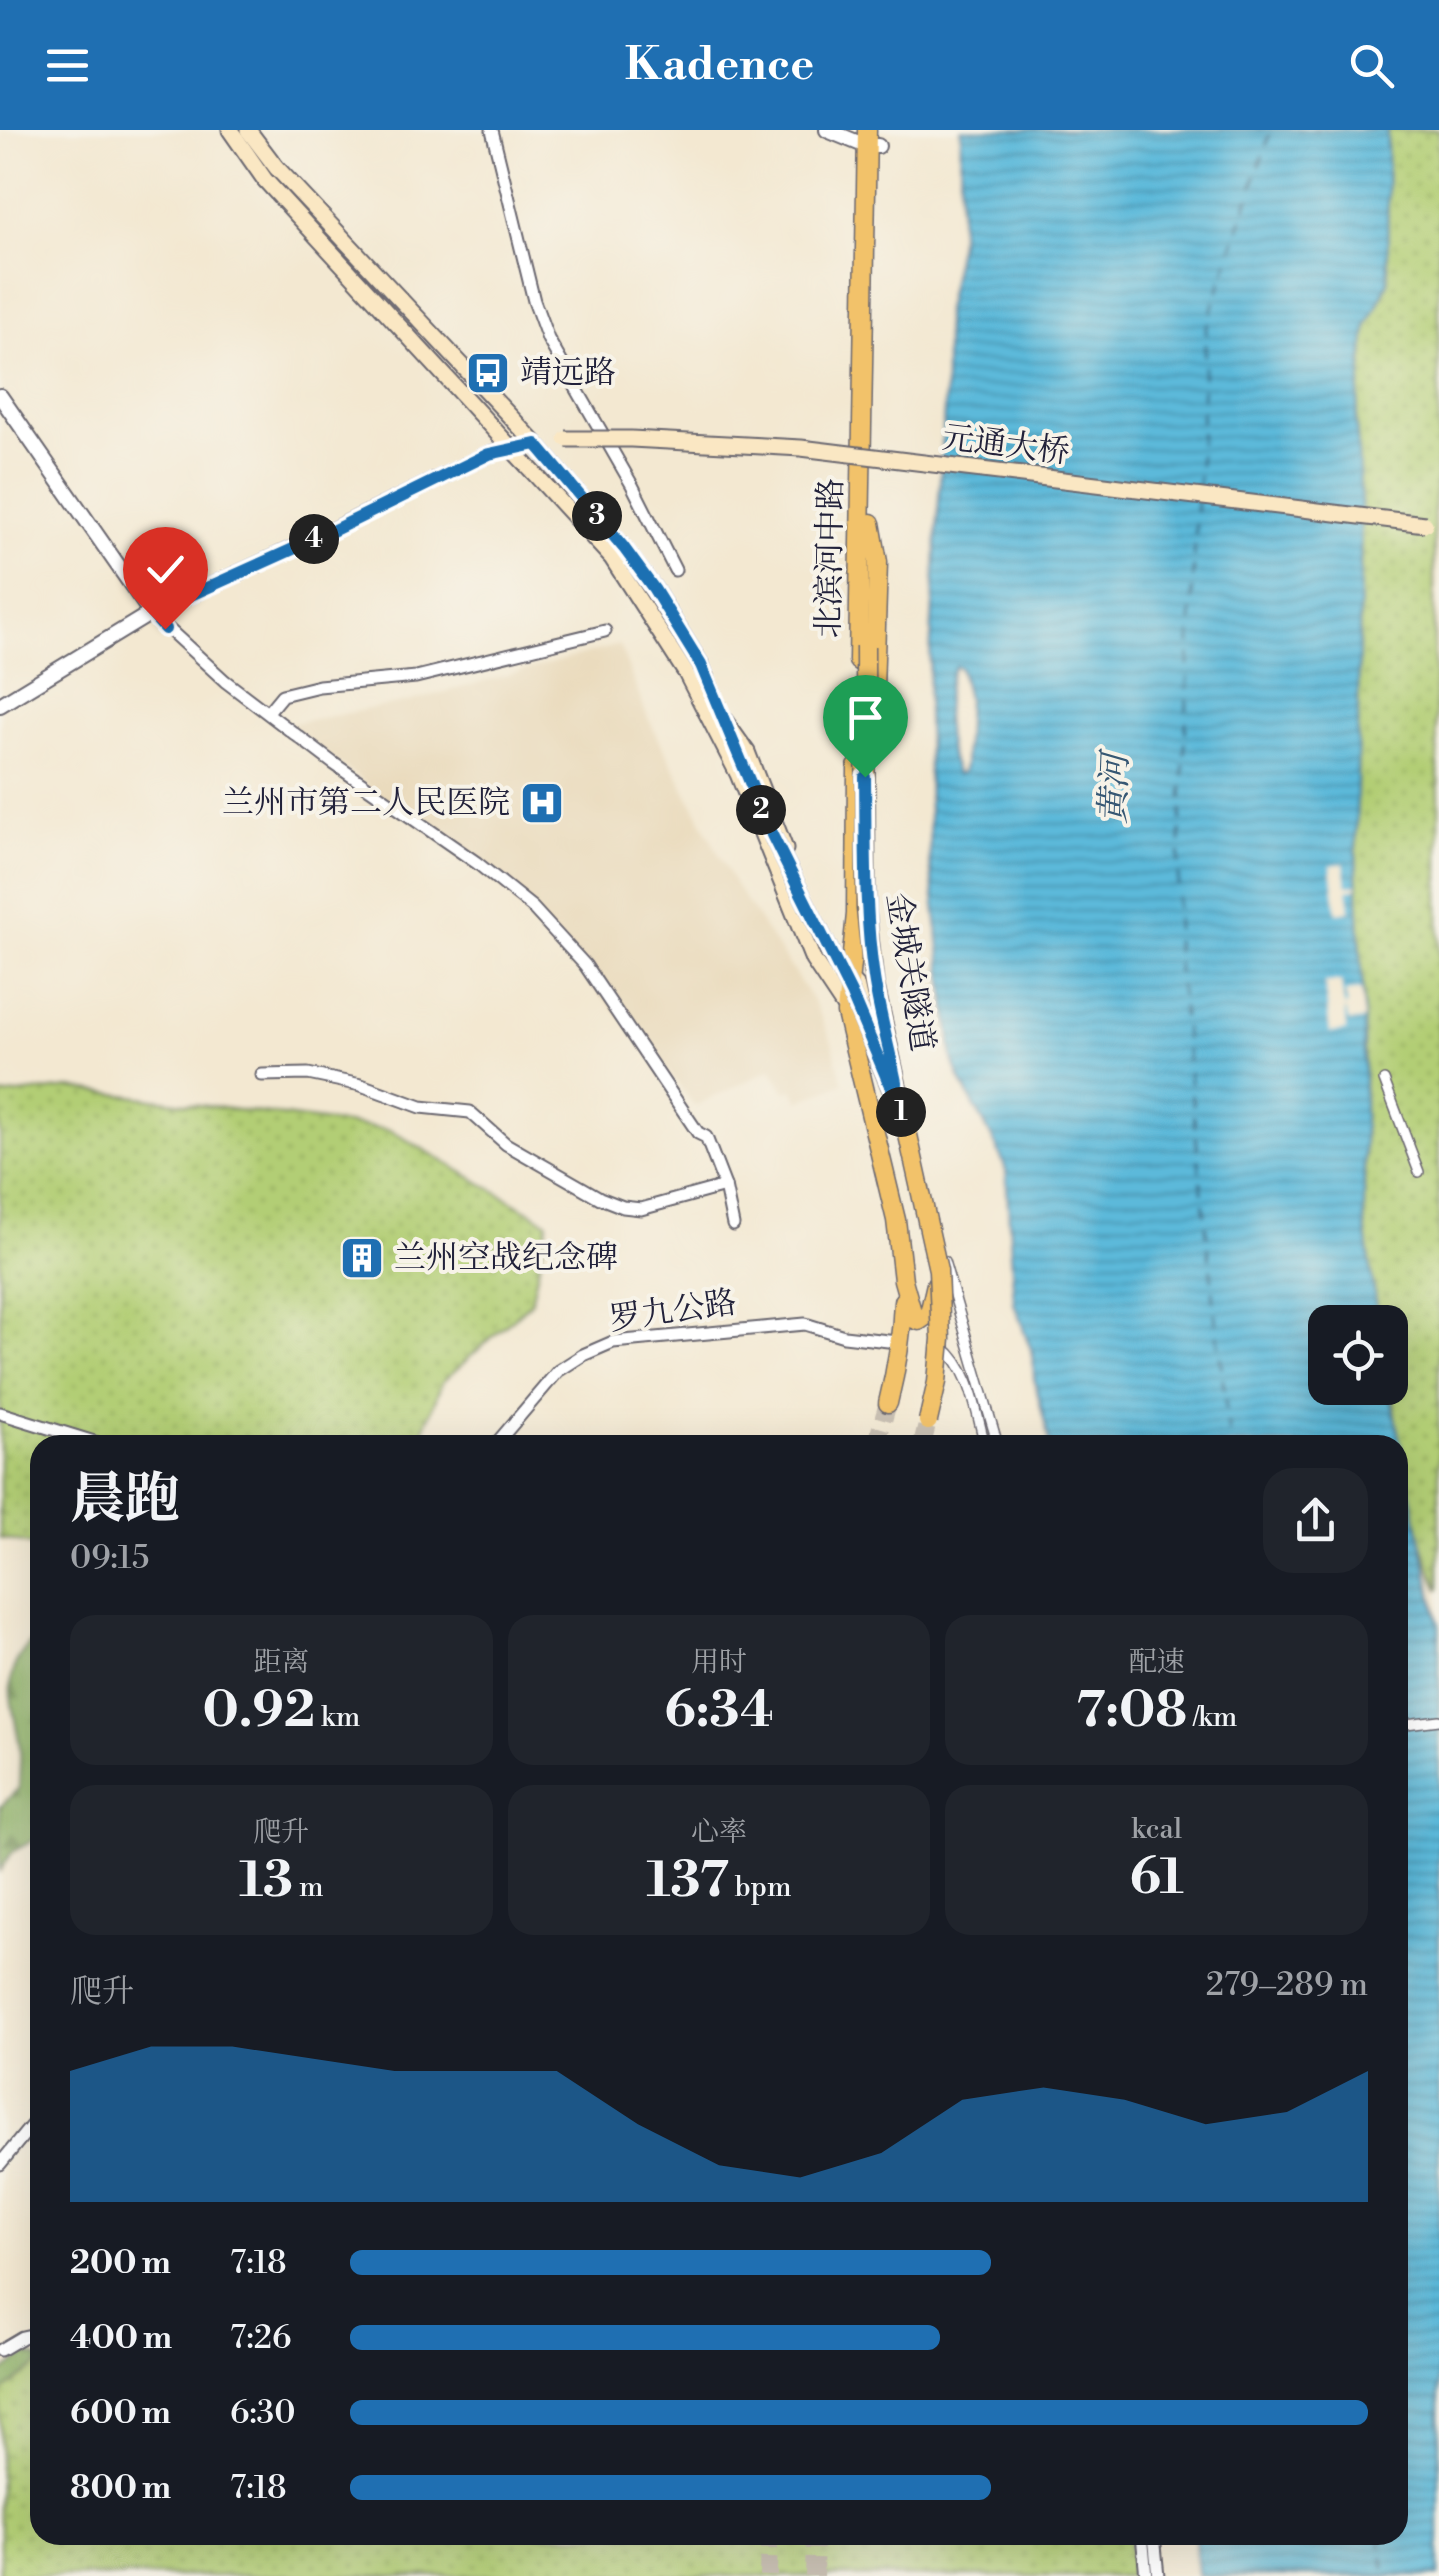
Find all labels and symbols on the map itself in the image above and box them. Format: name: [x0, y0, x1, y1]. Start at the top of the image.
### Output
bus stop icon: 靖远路: [465, 350, 511, 396]
place label: 靖远路: [520, 353, 616, 393]
street label: 元通大桥: [940, 417, 1072, 473]
street label: 北滨河中路: [809, 478, 851, 638]
pin: 3: [572, 491, 622, 541]
pin: 4: [289, 514, 339, 564]
pin: [123, 527, 208, 630]
pin: [823, 675, 908, 778]
water label: 黄河: [1092, 747, 1138, 825]
hospital icon: 兰州市第二人民医院: [519, 780, 565, 826]
place label: 兰州市第二人民医院: [222, 783, 510, 823]
pin: 2: [736, 785, 786, 835]
street label: 金城关隧道: [878, 890, 942, 1054]
pin: 1: [876, 1087, 926, 1137]
building icon: 兰州空战纪念碑: [339, 1235, 385, 1281]
place label: 兰州空战纪念碑: [394, 1238, 618, 1278]
street label: 罗九公路: [607, 1282, 739, 1340]

